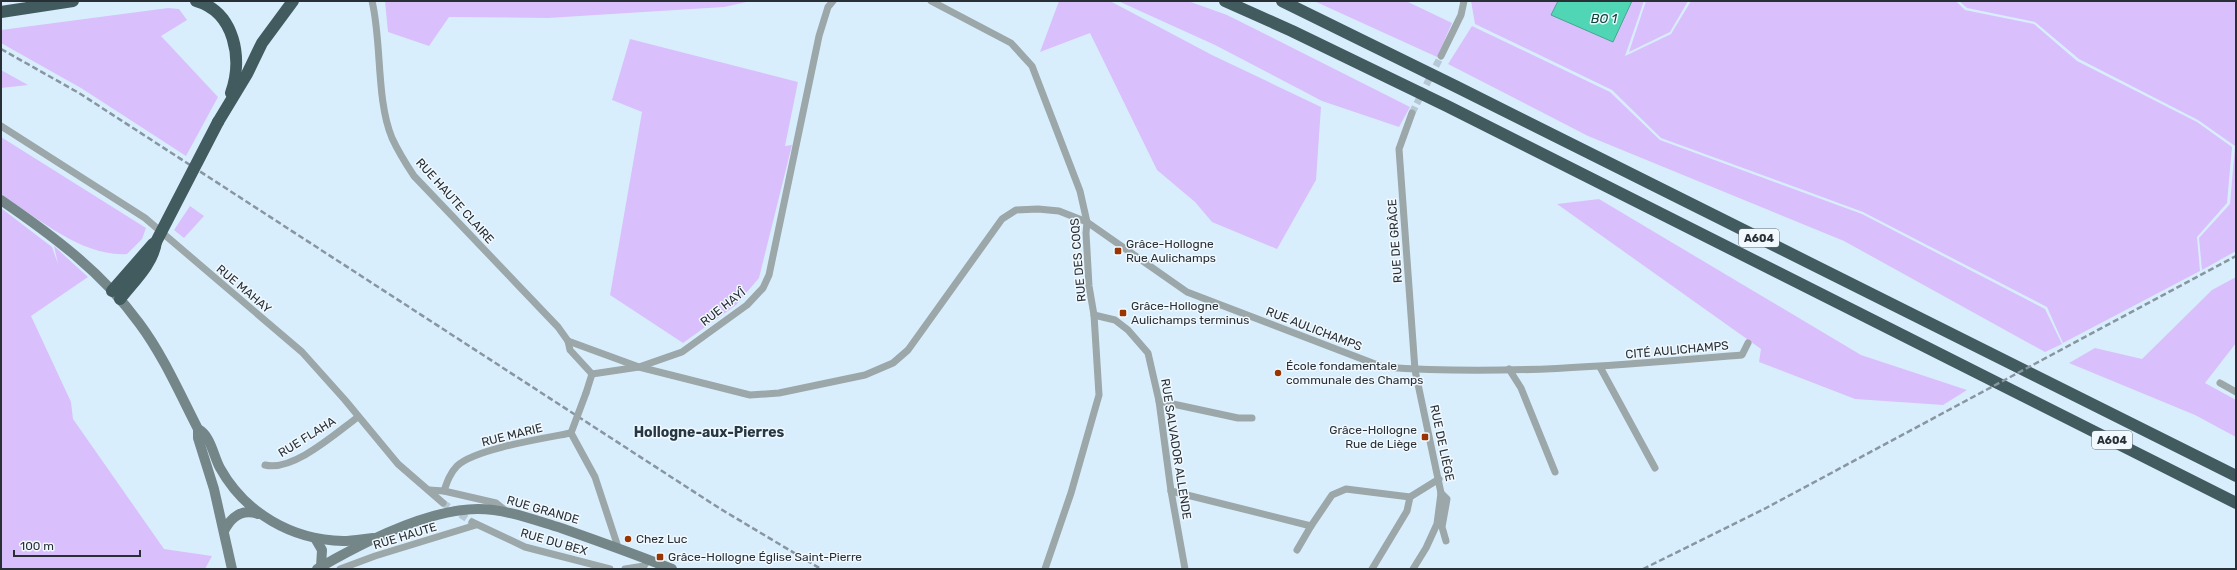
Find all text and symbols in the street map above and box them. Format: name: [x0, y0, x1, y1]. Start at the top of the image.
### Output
water label: BO 1: [1591, 11, 1618, 26]
street label: RUE HAUTE CLAIRE: [413, 156, 497, 246]
street label: RUE DE GRÂCE: [1385, 199, 1405, 283]
street label: RUE DES COQS: [1067, 217, 1089, 303]
road number: A604: [1739, 229, 1779, 247]
place label: Grâce-Hollogne Rue Aulichamps: [1126, 237, 1216, 265]
marker: Grâce-Hollogne Rue Aulichamps: [1113, 246, 1123, 256]
street label: RUE MAHAY: [214, 262, 275, 316]
street label: RUE HAYÎ: [698, 285, 749, 329]
place label: Grâce-Hollogne Aulichamps terminus: [1131, 299, 1249, 327]
street label: RUE AULICHAMPS: [1264, 304, 1364, 354]
marker: Grâce-Hollogne Aulichamps terminus: [1118, 308, 1128, 318]
street label: CITÉ AULICHAMPS: [1625, 339, 1729, 361]
place label: École fondamentale communale des Champs: [1286, 359, 1423, 387]
marker: École fondamentale communale des Champs: [1273, 368, 1283, 378]
street label: RUE SALVADOR ALLENDE: [1158, 378, 1194, 520]
street label: RUE DE LIÈGE: [1427, 404, 1457, 482]
street label: RUE FLAHA: [276, 414, 338, 460]
street label: RUE MARIE: [480, 421, 544, 449]
place label: Grâce-Hollogne Rue de Liège: [1329, 423, 1417, 451]
district label: Hollogne-aux-Pierres: [634, 424, 785, 441]
road number: A604: [2092, 431, 2132, 449]
marker: Grâce-Hollogne Rue de Liège: [1420, 432, 1430, 442]
street label: RUE GRANDE: [505, 493, 581, 527]
street label: RUE HAUTE: [372, 520, 438, 552]
street label: RUE DU BEX: [519, 526, 589, 558]
scale bar: [14, 532, 140, 558]
place label: Chez Luc: [636, 532, 688, 546]
marker: Chez Luc: [623, 534, 633, 544]
text: 100 m: [20, 539, 54, 553]
place label: Grâce-Hollogne Église Saint-Pierre: [668, 550, 862, 564]
marker: Grâce-Hollogne Église Saint-Pierre: [655, 552, 665, 562]

